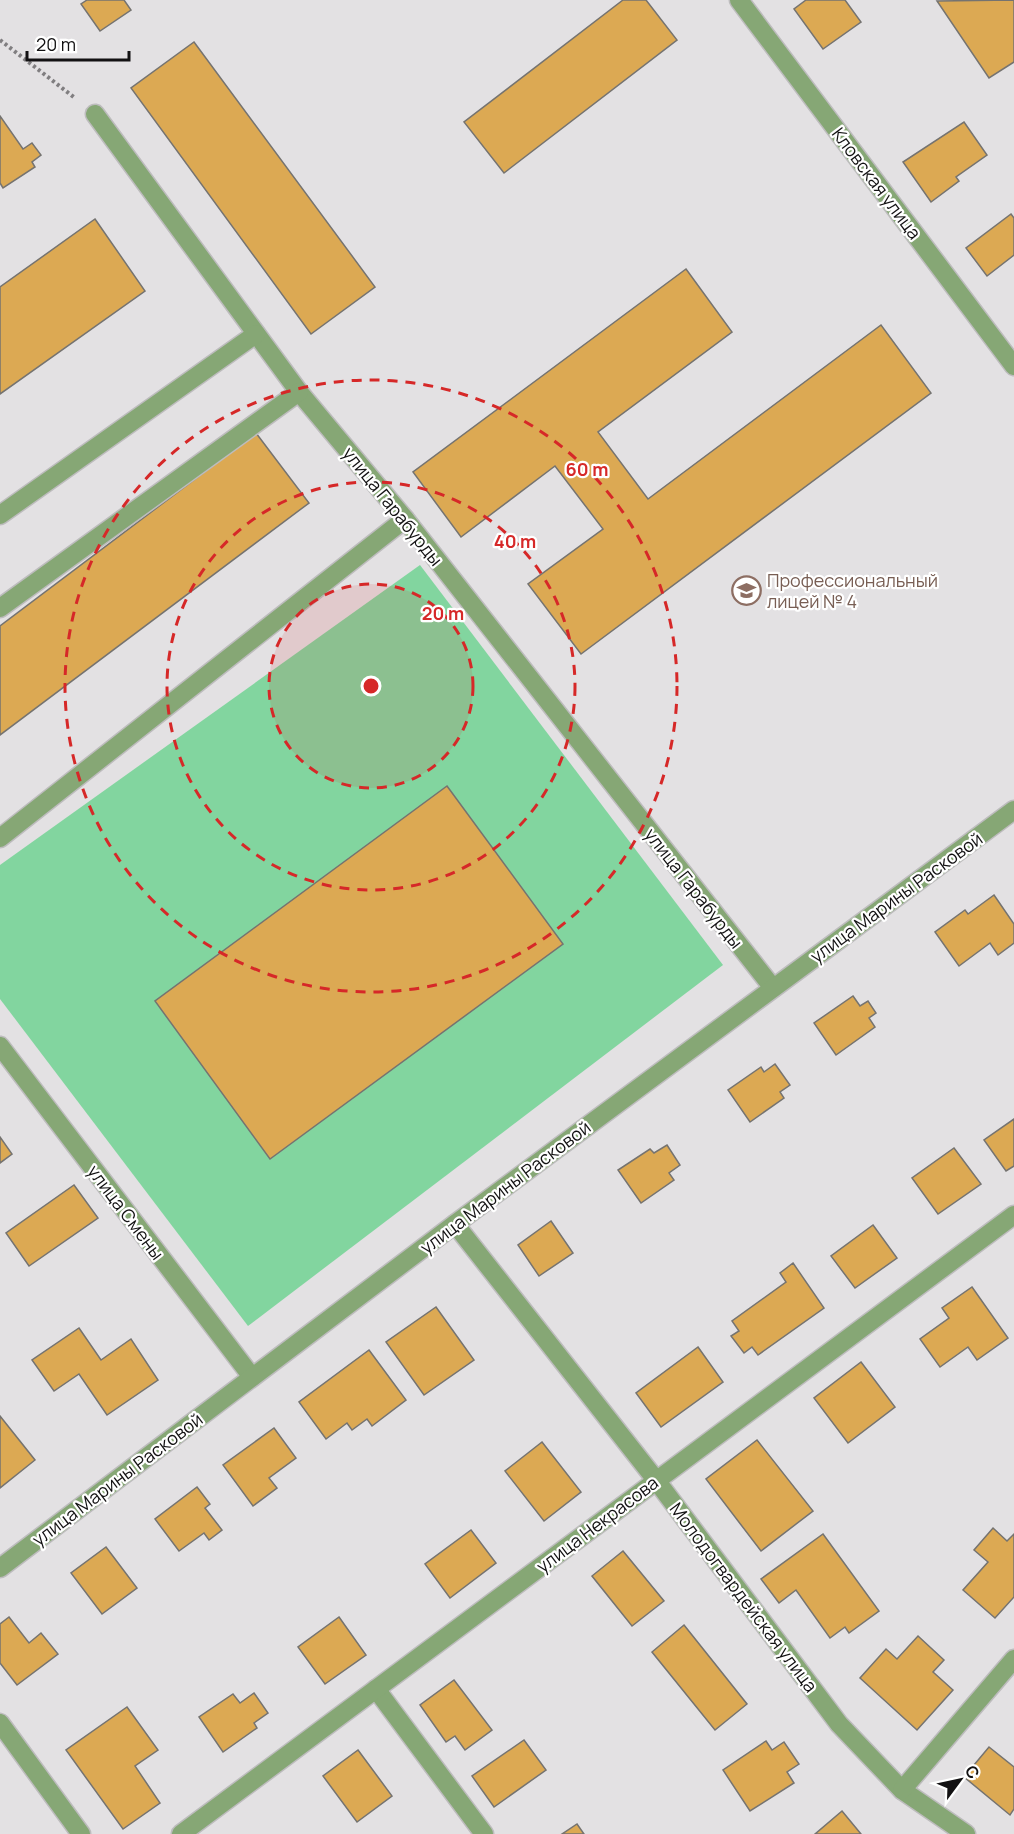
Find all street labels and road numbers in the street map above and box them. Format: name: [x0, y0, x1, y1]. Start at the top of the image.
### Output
street label: Кловская улица: [827, 122, 927, 244]
street label: улица Гарабурды: [338, 442, 448, 570]
street label: улица Гарабурды: [639, 823, 749, 953]
street label: улица Марины Расковой: [805, 826, 987, 968]
street label: улица Марины Расковой: [415, 1115, 595, 1259]
street label: улица Смены: [82, 1160, 170, 1264]
street label: улица Марины Расковой: [27, 1407, 207, 1551]
street label: улица Некрасова: [531, 1470, 663, 1578]
street label: Молодогвардейская улица: [665, 1497, 823, 1697]

